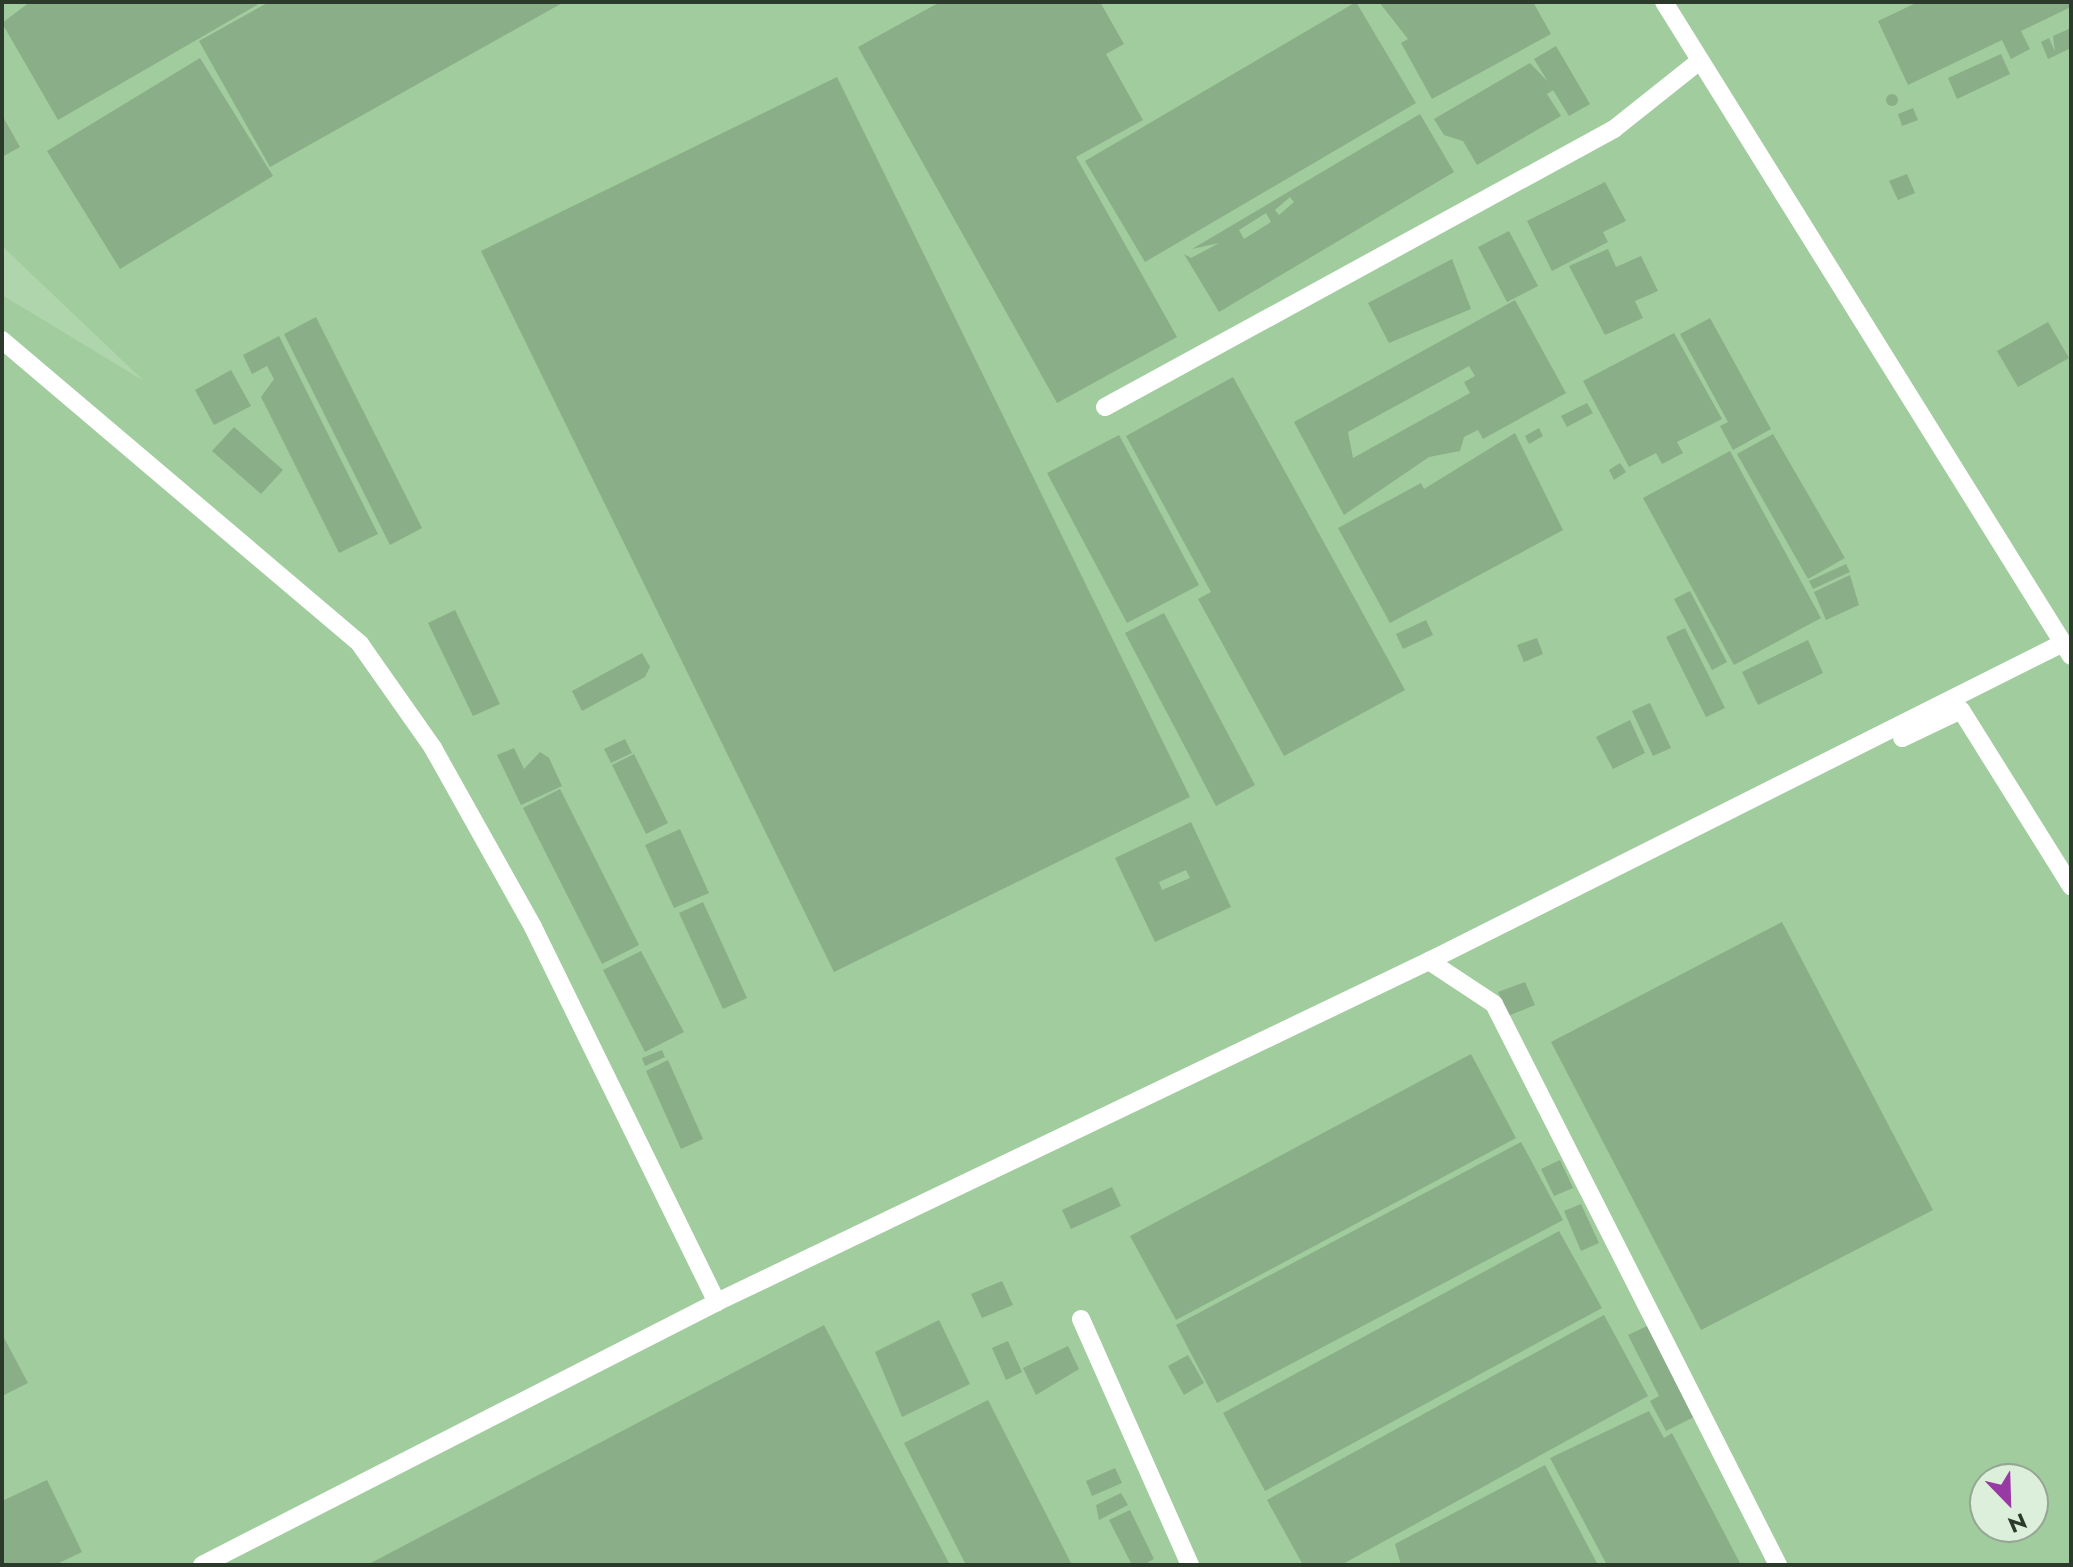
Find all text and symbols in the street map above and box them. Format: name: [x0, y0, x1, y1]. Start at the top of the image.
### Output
north arrow: [1969, 1463, 2049, 1543]
text: N: [2003, 1505, 2032, 1541]

